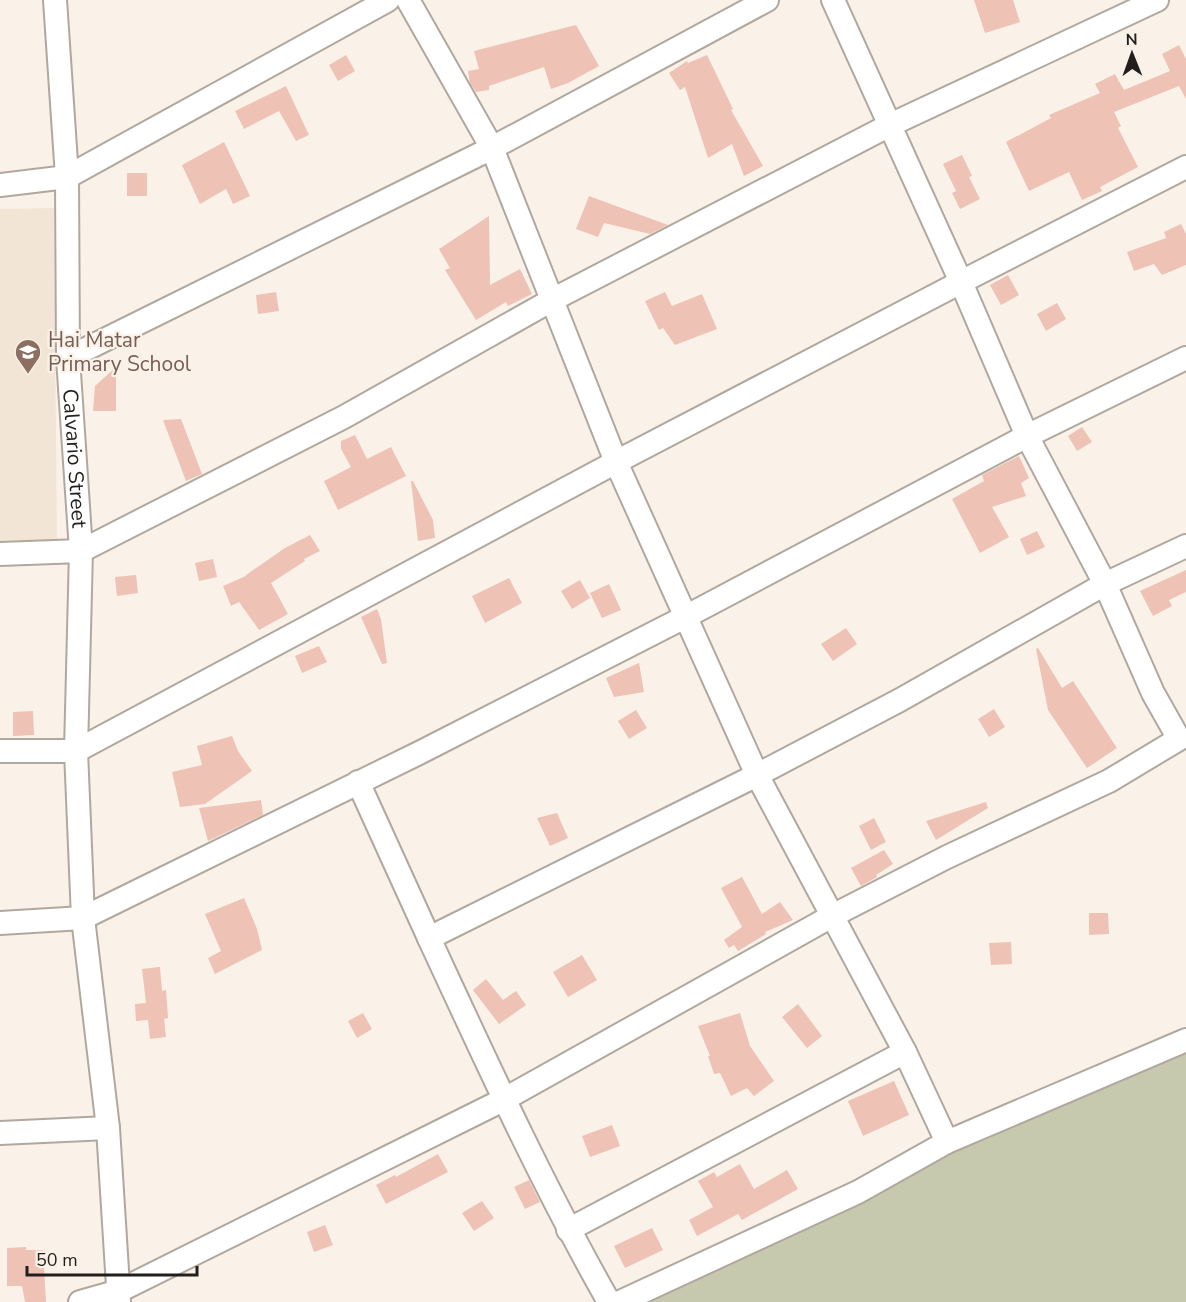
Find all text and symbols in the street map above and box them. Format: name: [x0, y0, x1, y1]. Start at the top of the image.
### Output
north arrow: [1102, 24, 1162, 84]
text: N: [1126, 29, 1138, 51]
place label: Hai Matar Primary School: [48, 326, 192, 378]
school or university icon: Hai Matar Primary School: [13, 337, 43, 375]
street label: Calvario Street: [56, 388, 93, 530]
scale bar: [27, 1239, 196, 1277]
text: 50 m: [36, 1248, 78, 1272]

